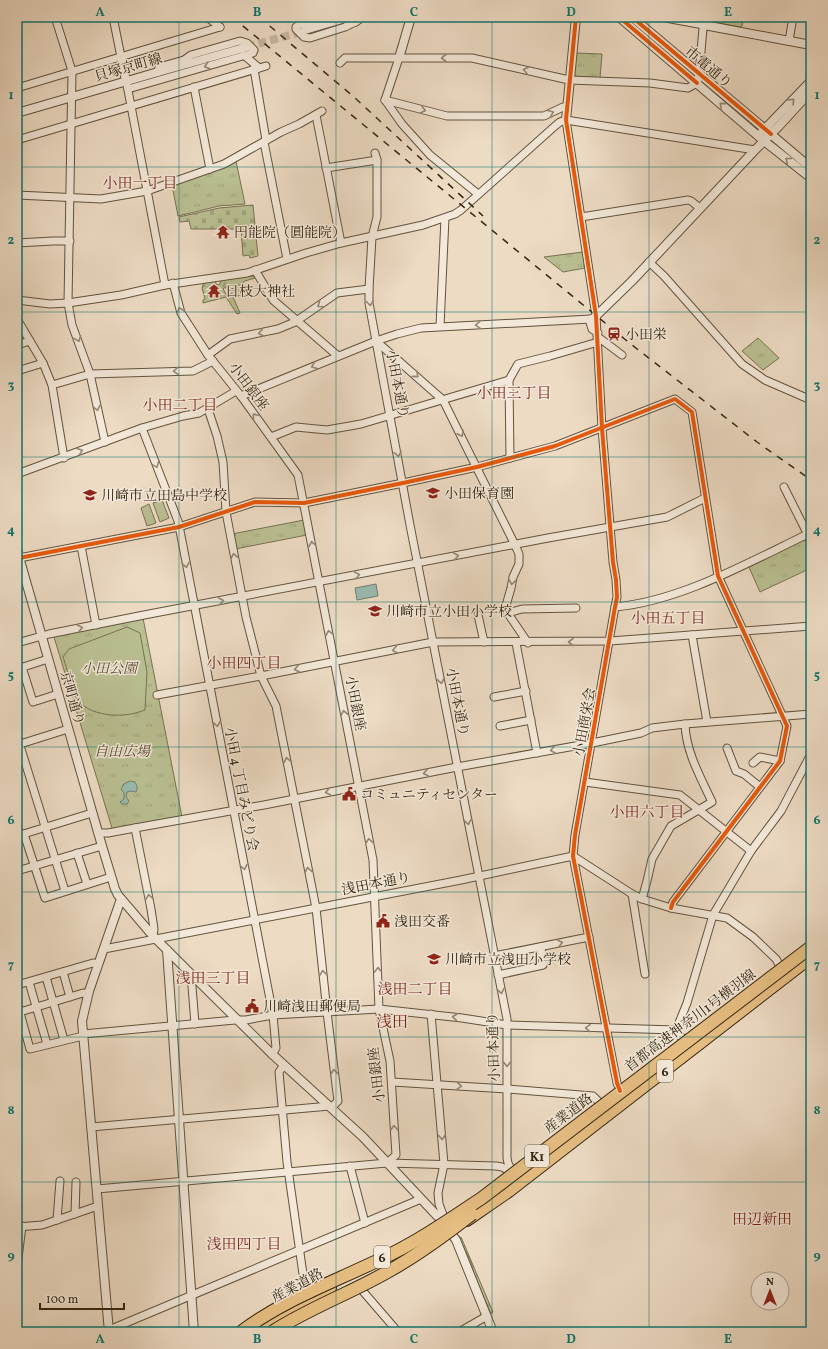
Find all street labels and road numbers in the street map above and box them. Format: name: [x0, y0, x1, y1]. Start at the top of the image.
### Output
street label: 市電通り: [680, 43, 736, 93]
street label: 貝塚京町線: [92, 50, 165, 87]
street label: 小田本通り: [381, 348, 413, 420]
street label: 小田銀座: [223, 359, 272, 415]
street label: 小田本通り: [441, 666, 473, 738]
street label: 京町通り: [55, 669, 88, 728]
street label: 小田銀座: [340, 674, 369, 733]
street label: 小田商栄会: [570, 686, 601, 758]
street label: 小田 4 丁目みどり会: [219, 726, 262, 853]
street label: 浅田本通り: [340, 868, 412, 900]
street label: 首都高速神奈川1号横羽線: [622, 966, 760, 1077]
street label: 小田本通り: [484, 1012, 505, 1082]
street label: 小田銀座: [365, 1046, 390, 1104]
road number: 6: [657, 1060, 673, 1082]
street label: 産業道路: [541, 1090, 597, 1139]
road number: K1: [525, 1145, 549, 1167]
road number: 6: [374, 1246, 390, 1268]
street label: 産業道路: [269, 1265, 327, 1308]

